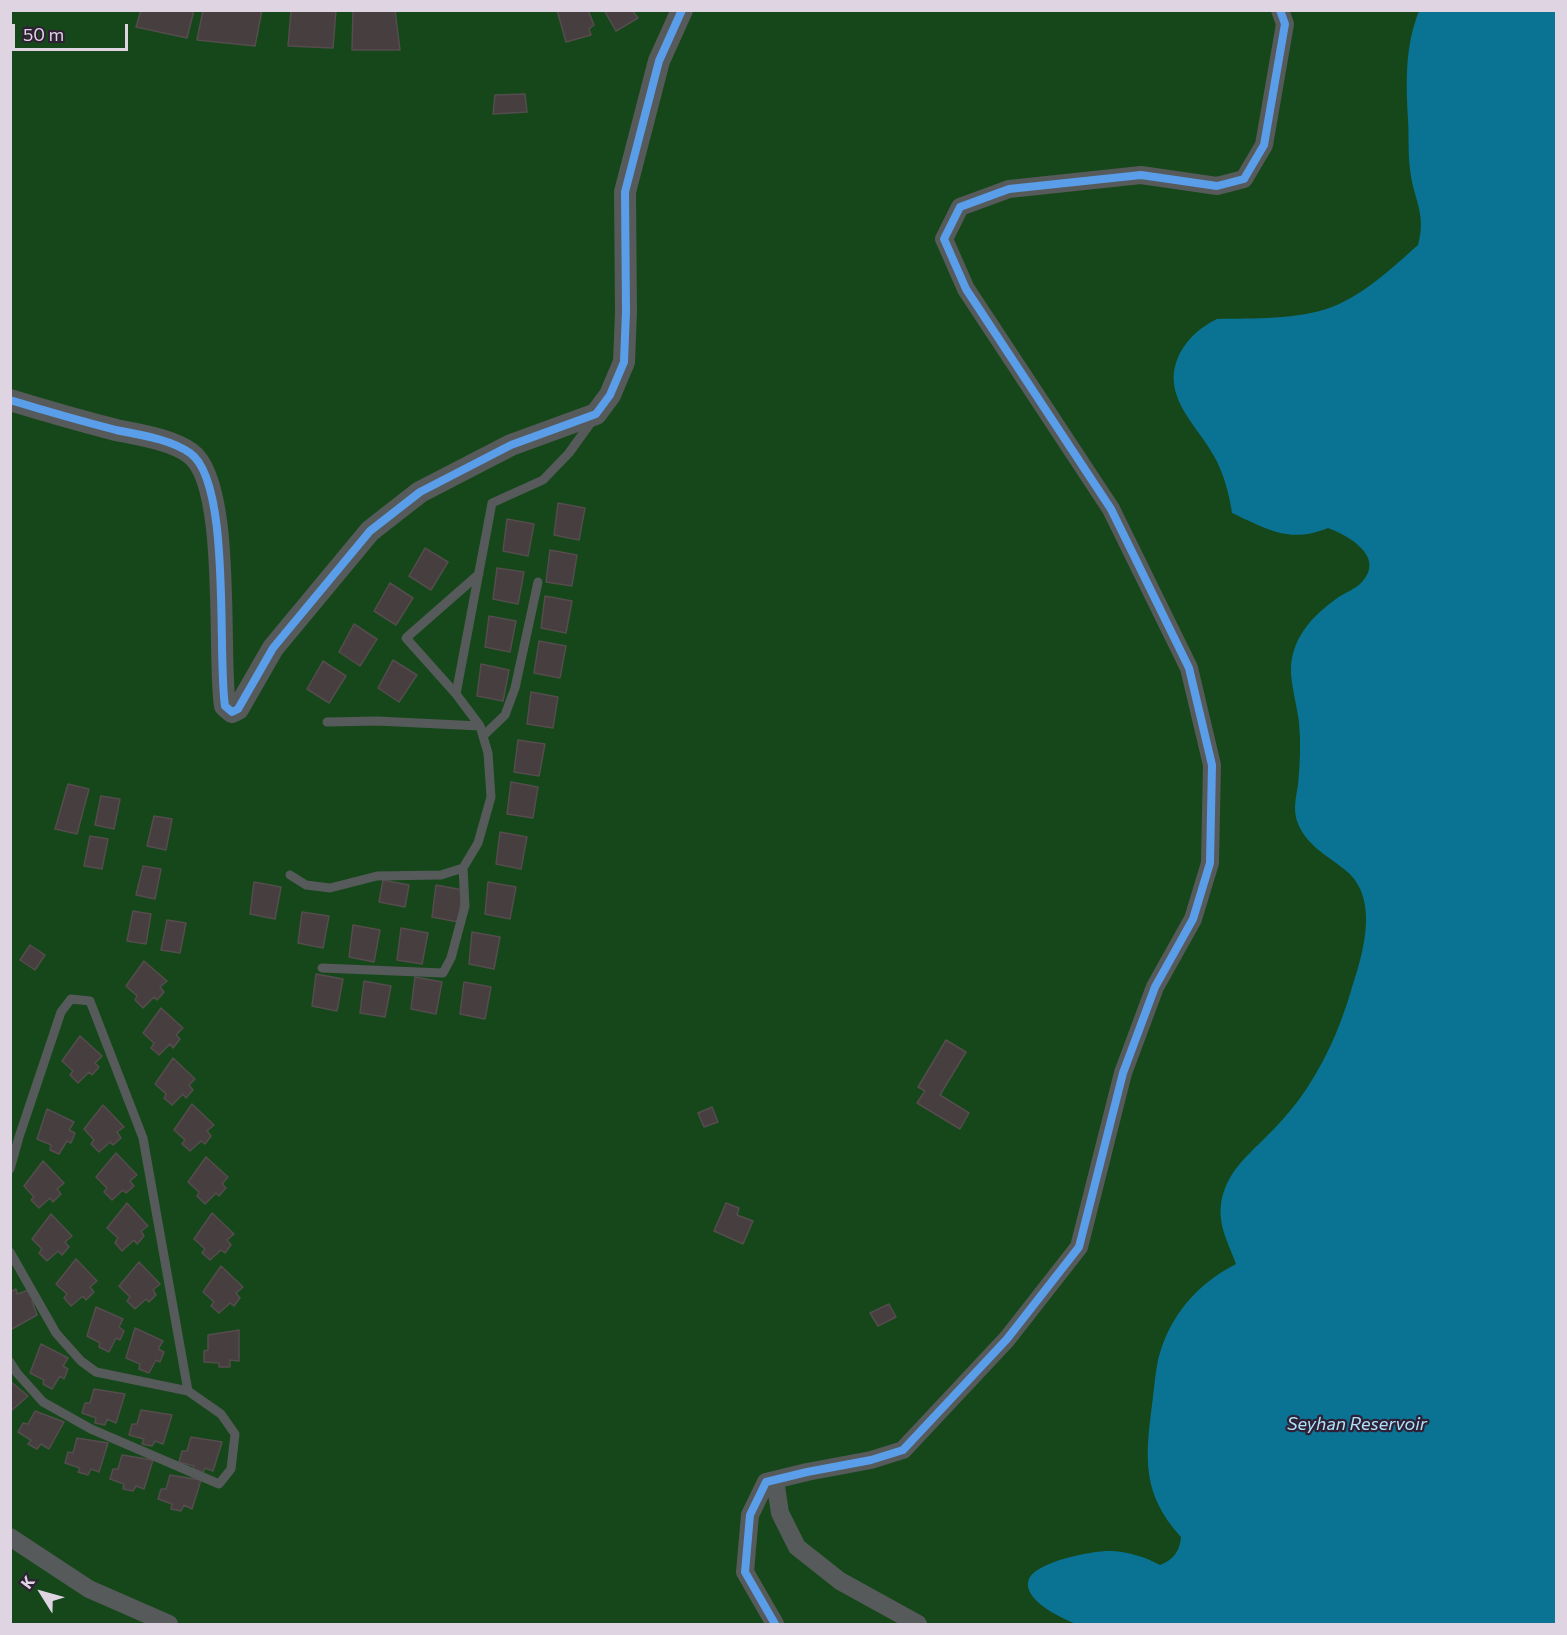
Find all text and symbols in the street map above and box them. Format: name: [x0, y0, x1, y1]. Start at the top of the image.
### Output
scale bar: [15, 12, 130, 50]
text: 50 m: [23, 23, 64, 45]
water label: Seyhan Reservoir: [1287, 1413, 1427, 1435]
north arrow: [12, 1563, 72, 1623]
text: K: [16, 1572, 38, 1592]

